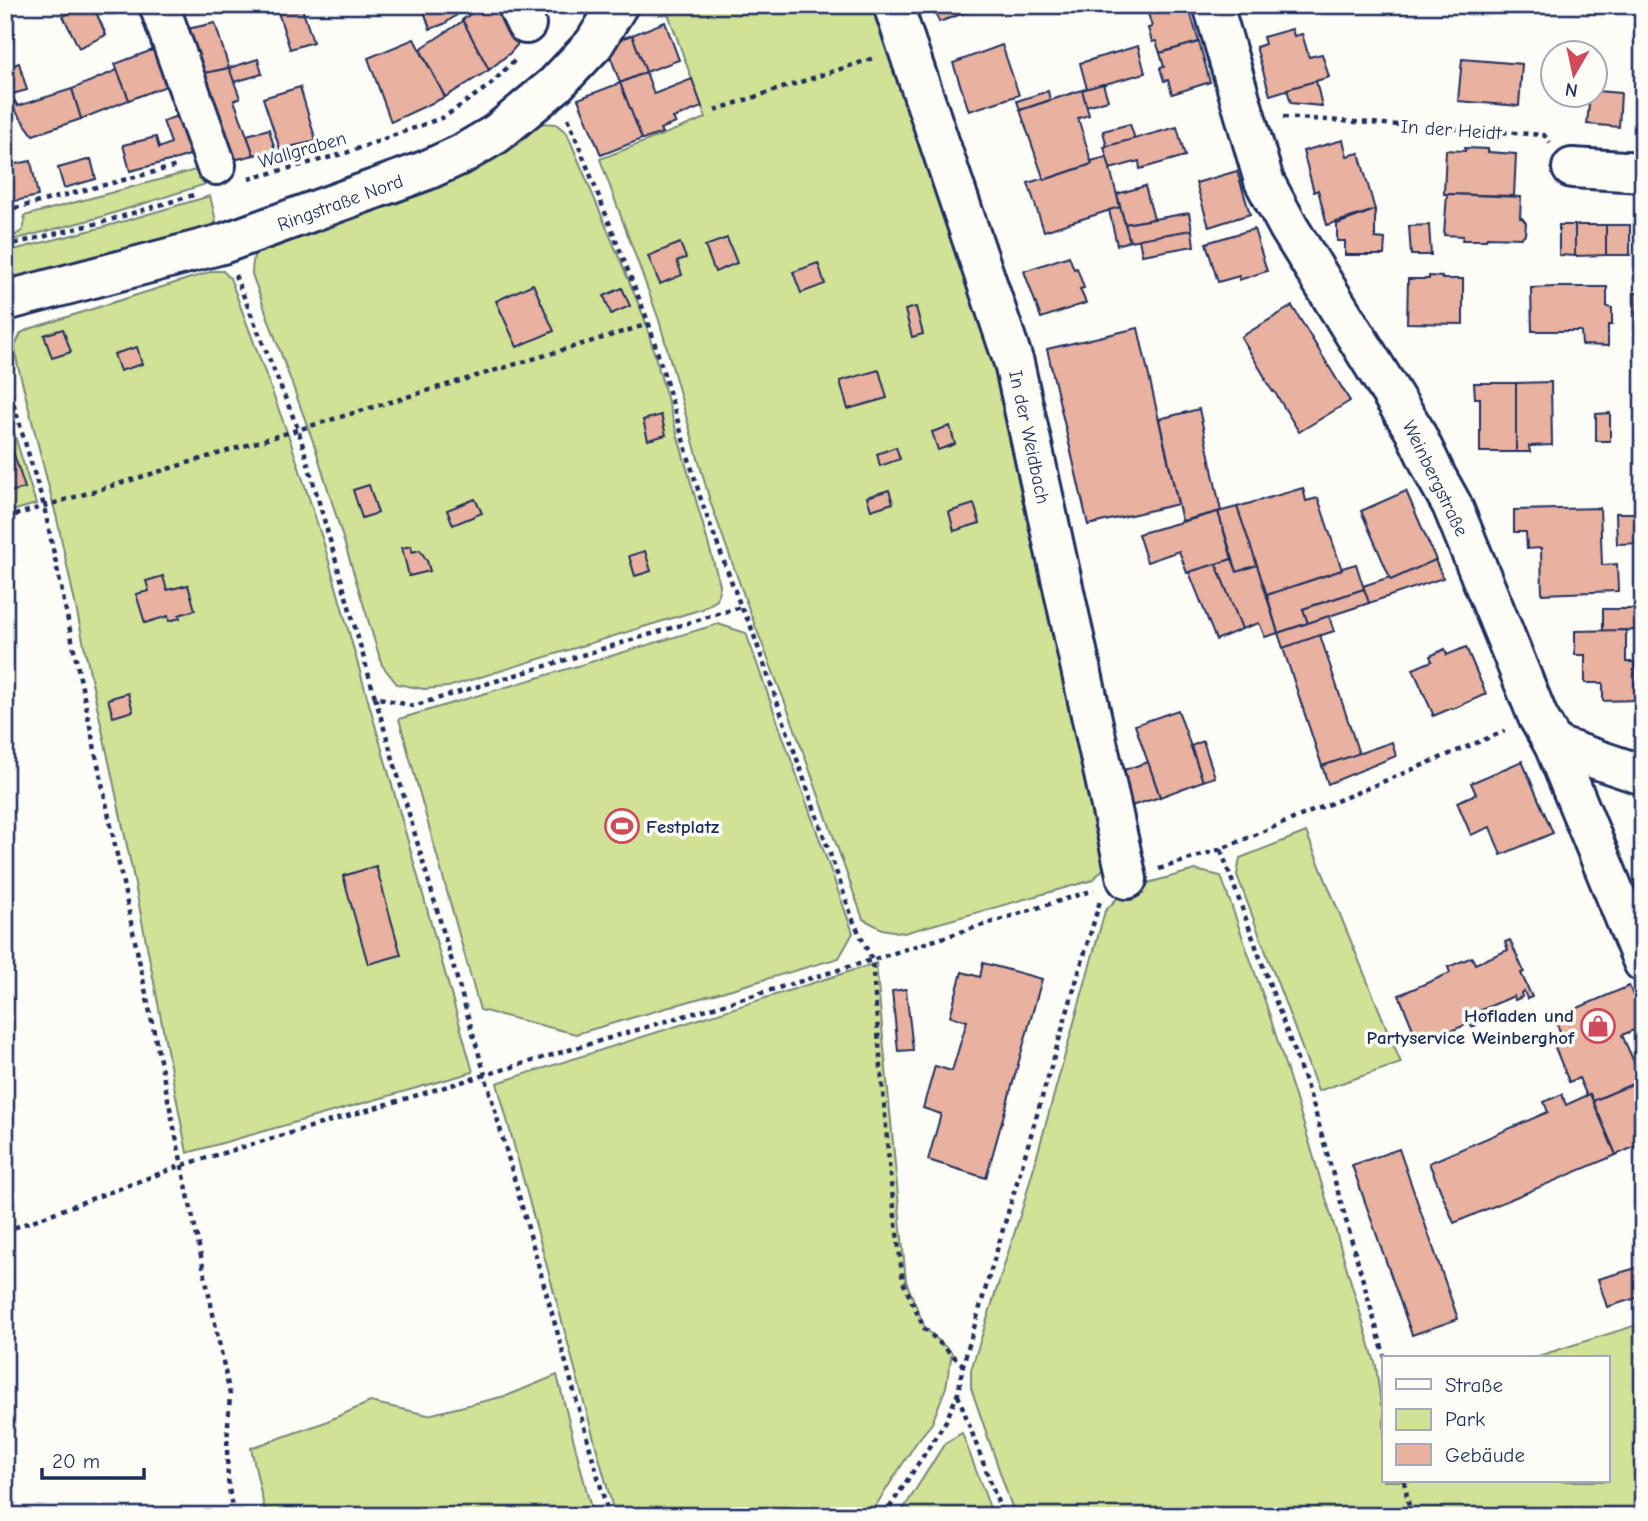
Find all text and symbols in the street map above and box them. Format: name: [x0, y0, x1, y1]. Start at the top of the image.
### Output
north arrow: [1540, 38, 1610, 108]
text: N: [1564, 78, 1579, 102]
street label: In der Heidt: [1400, 116, 1503, 145]
street label: Wallgraben: [256, 127, 349, 173]
street label: Ringstraße Nord: [275, 170, 406, 236]
street label: In der Weidbach: [1004, 368, 1054, 506]
street label: Weinbergstraße: [1398, 417, 1473, 540]
sports icon: Festplatz: [603, 807, 641, 845]
place label: Festplatz: [646, 816, 719, 838]
place label: Hofladen und Partyservice Weinberghof: [1366, 1005, 1575, 1049]
shop icon: Hofladen und Partyservice Weinberghof: [1579, 1007, 1617, 1045]
legend: [1382, 1356, 1610, 1482]
text: Straße: [1445, 1373, 1503, 1397]
text: Park: [1445, 1407, 1485, 1431]
scale bar: [42, 1437, 144, 1481]
text: Gebäude: [1445, 1443, 1525, 1467]
text: 20 m: [52, 1449, 100, 1473]

